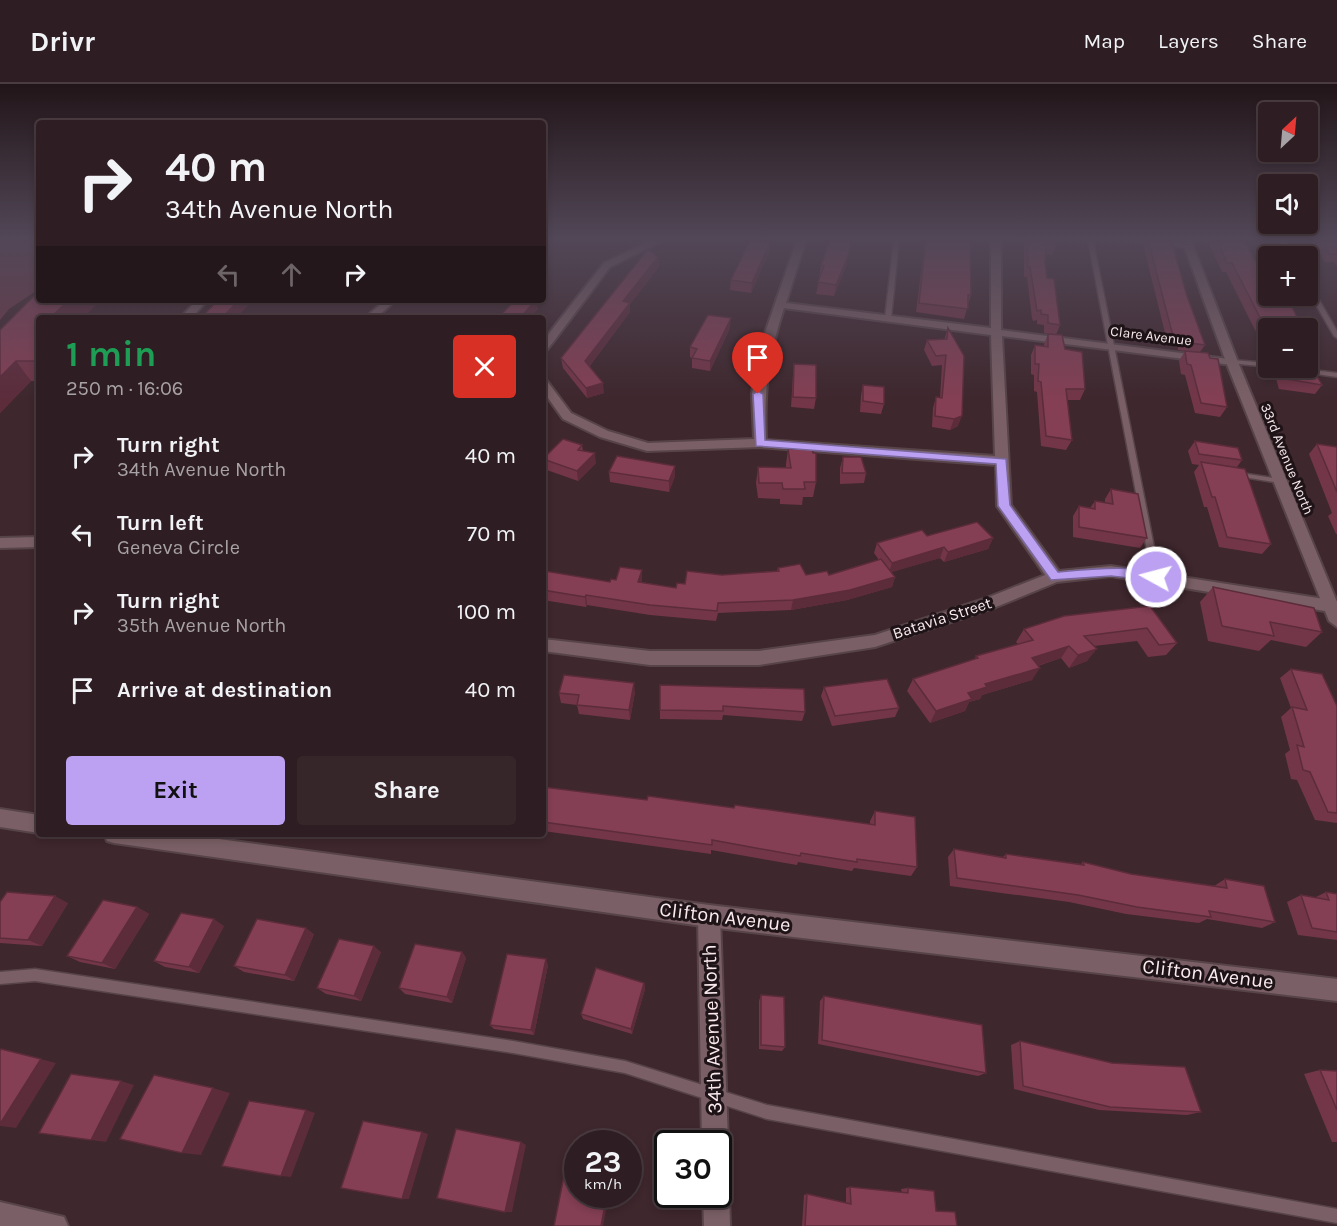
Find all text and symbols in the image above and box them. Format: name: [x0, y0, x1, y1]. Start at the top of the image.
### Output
text: Drivr: [30, 25, 95, 58]
text: Map: [1083, 29, 1125, 53]
text: Layers: [1158, 29, 1219, 53]
text: Share: [1252, 29, 1307, 53]
north arrow: [1258, 102, 1318, 162]
map controls: [1258, 102, 1318, 378]
text: 40 m: [165, 142, 267, 192]
icon: right: [66, 144, 144, 222]
button: sound: [1258, 174, 1318, 234]
text: 34th Avenue North: [165, 193, 394, 225]
button: +: [1258, 246, 1318, 306]
icon: left: [212, 258, 245, 291]
icon: ahead: [275, 258, 308, 291]
icon: right: [338, 258, 371, 291]
button: −: [1258, 318, 1318, 378]
street label: Clare Avenue: [1109, 323, 1193, 349]
pin: [732, 332, 783, 394]
text: 1 min: [66, 333, 156, 375]
button: close: [453, 335, 516, 398]
icon: arrive: [741, 341, 774, 374]
text: 250 m · 16:06: [66, 377, 183, 400]
street label: 33rd Avenue North: [1257, 401, 1317, 517]
text: Turn right: [117, 432, 220, 458]
icon: right: [66, 440, 99, 473]
text: 40 m: [465, 443, 516, 469]
text: 34th Avenue North: [117, 458, 286, 481]
text: Turn left: [117, 510, 204, 536]
icon: left: [66, 518, 99, 551]
text: 70 m: [467, 521, 516, 547]
text: Geneva Circle: [117, 536, 240, 559]
position arrow: [1124, 545, 1188, 609]
text: Turn right: [117, 588, 220, 614]
street label: Batavia Street: [890, 593, 994, 643]
icon: right: [66, 596, 99, 629]
text: 100 m: [457, 599, 516, 625]
text: 35th Avenue North: [117, 614, 286, 637]
icon: arrive: [66, 674, 99, 707]
text: Arrive at destination: [117, 677, 332, 703]
text: 40 m: [465, 677, 516, 703]
button: Exit: [66, 756, 285, 825]
button: Share: [297, 756, 516, 825]
street label: Clifton Avenue: [658, 898, 792, 936]
street label: 34th Avenue North: [698, 944, 726, 1114]
street label: Clifton Avenue: [1141, 955, 1275, 993]
speed limit sign: 30: [654, 1130, 732, 1208]
text: 23: [585, 1144, 621, 1180]
text: km/h: [584, 1175, 622, 1193]

